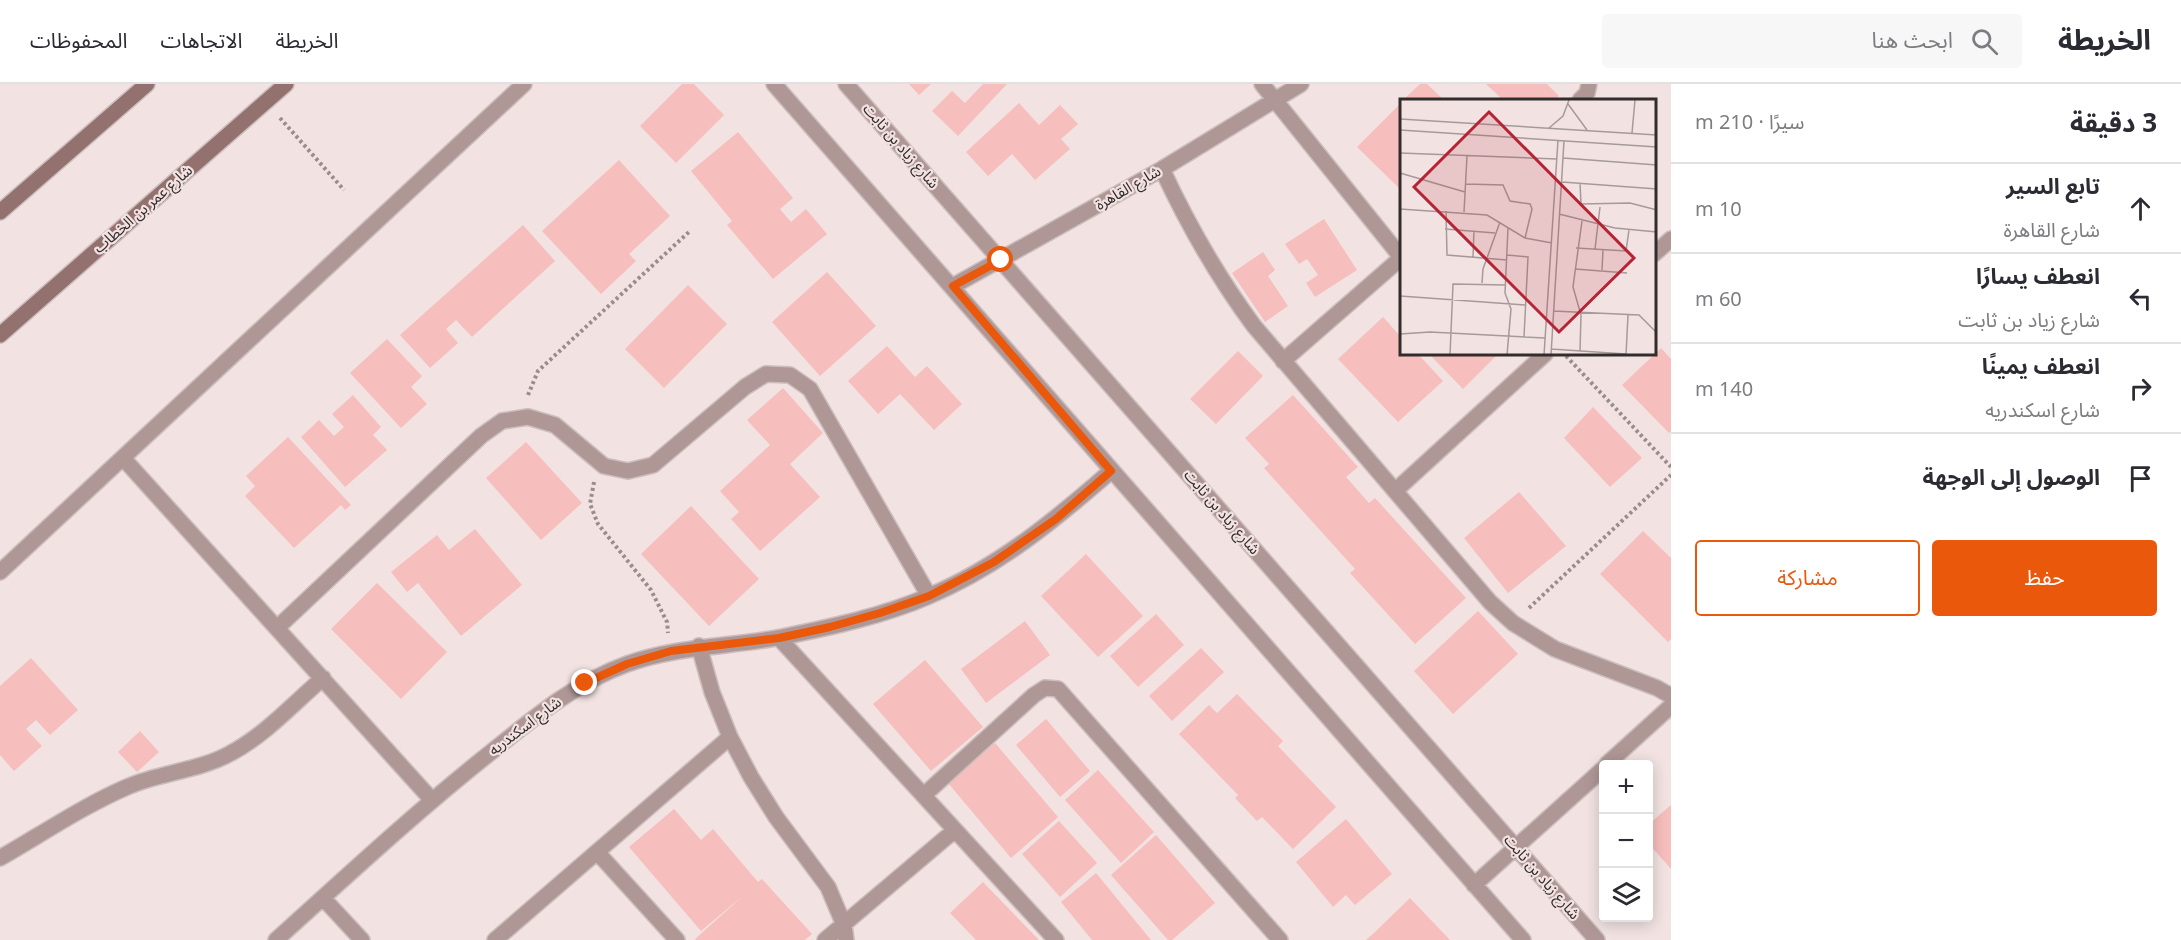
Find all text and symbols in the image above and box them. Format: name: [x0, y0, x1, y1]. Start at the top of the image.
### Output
search box: [1602, 14, 2022, 68]
text: الخريطة: [2058, 20, 2151, 58]
text: ابحث هنا: [1871, 24, 1953, 54]
icon: search: [1968, 25, 2001, 58]
text: المحفوظات: [30, 26, 127, 54]
text: الاتجاهات: [160, 26, 242, 54]
text: الخريطة: [275, 26, 338, 54]
street label: شارع زياد بن ثابت: [857, 99, 944, 194]
inset map: [1400, 99, 1656, 356]
text: 3 دقيقة: [2070, 104, 2157, 140]
text: سيرًا · 210 m: [1695, 108, 1804, 135]
street label: شارع عمر بن الخطاب: [89, 160, 198, 259]
street label: شارع القاهرة: [1091, 160, 1166, 216]
text: تابع السير: [2006, 170, 2100, 200]
icon: ahead: [2124, 192, 2157, 225]
text: 10 m: [1695, 195, 1742, 222]
text: شارع القاهرة: [2003, 216, 2100, 243]
route start: [987, 246, 1013, 272]
text: انعطف يسارًا: [1976, 260, 2100, 290]
icon: left: [2124, 282, 2157, 315]
text: 60 m: [1695, 285, 1742, 312]
text: شارع زياد بن ثابت: [1958, 306, 2100, 333]
text: انعطف يمينًا: [1982, 350, 2100, 380]
icon: right: [2124, 372, 2157, 405]
text: 140 m: [1695, 375, 1753, 402]
text: شارع اسكندريه: [1985, 396, 2100, 423]
text: الوصول إلى الوجهة: [1922, 461, 2100, 491]
icon: arrive: [2124, 462, 2157, 495]
street label: شارع زياد بن ثابت: [1178, 465, 1265, 560]
button: مشاركة: [1695, 540, 1920, 616]
button: حفظ: [1932, 540, 2157, 616]
route end: [571, 669, 597, 695]
street label: شارع اسكندريه: [484, 691, 567, 761]
map controls: [1599, 760, 1653, 922]
button: +: [1599, 760, 1653, 814]
button: −: [1599, 814, 1653, 868]
street label: شارع زياد بن ثابت: [1498, 830, 1585, 925]
button: layers: [1599, 868, 1653, 922]

